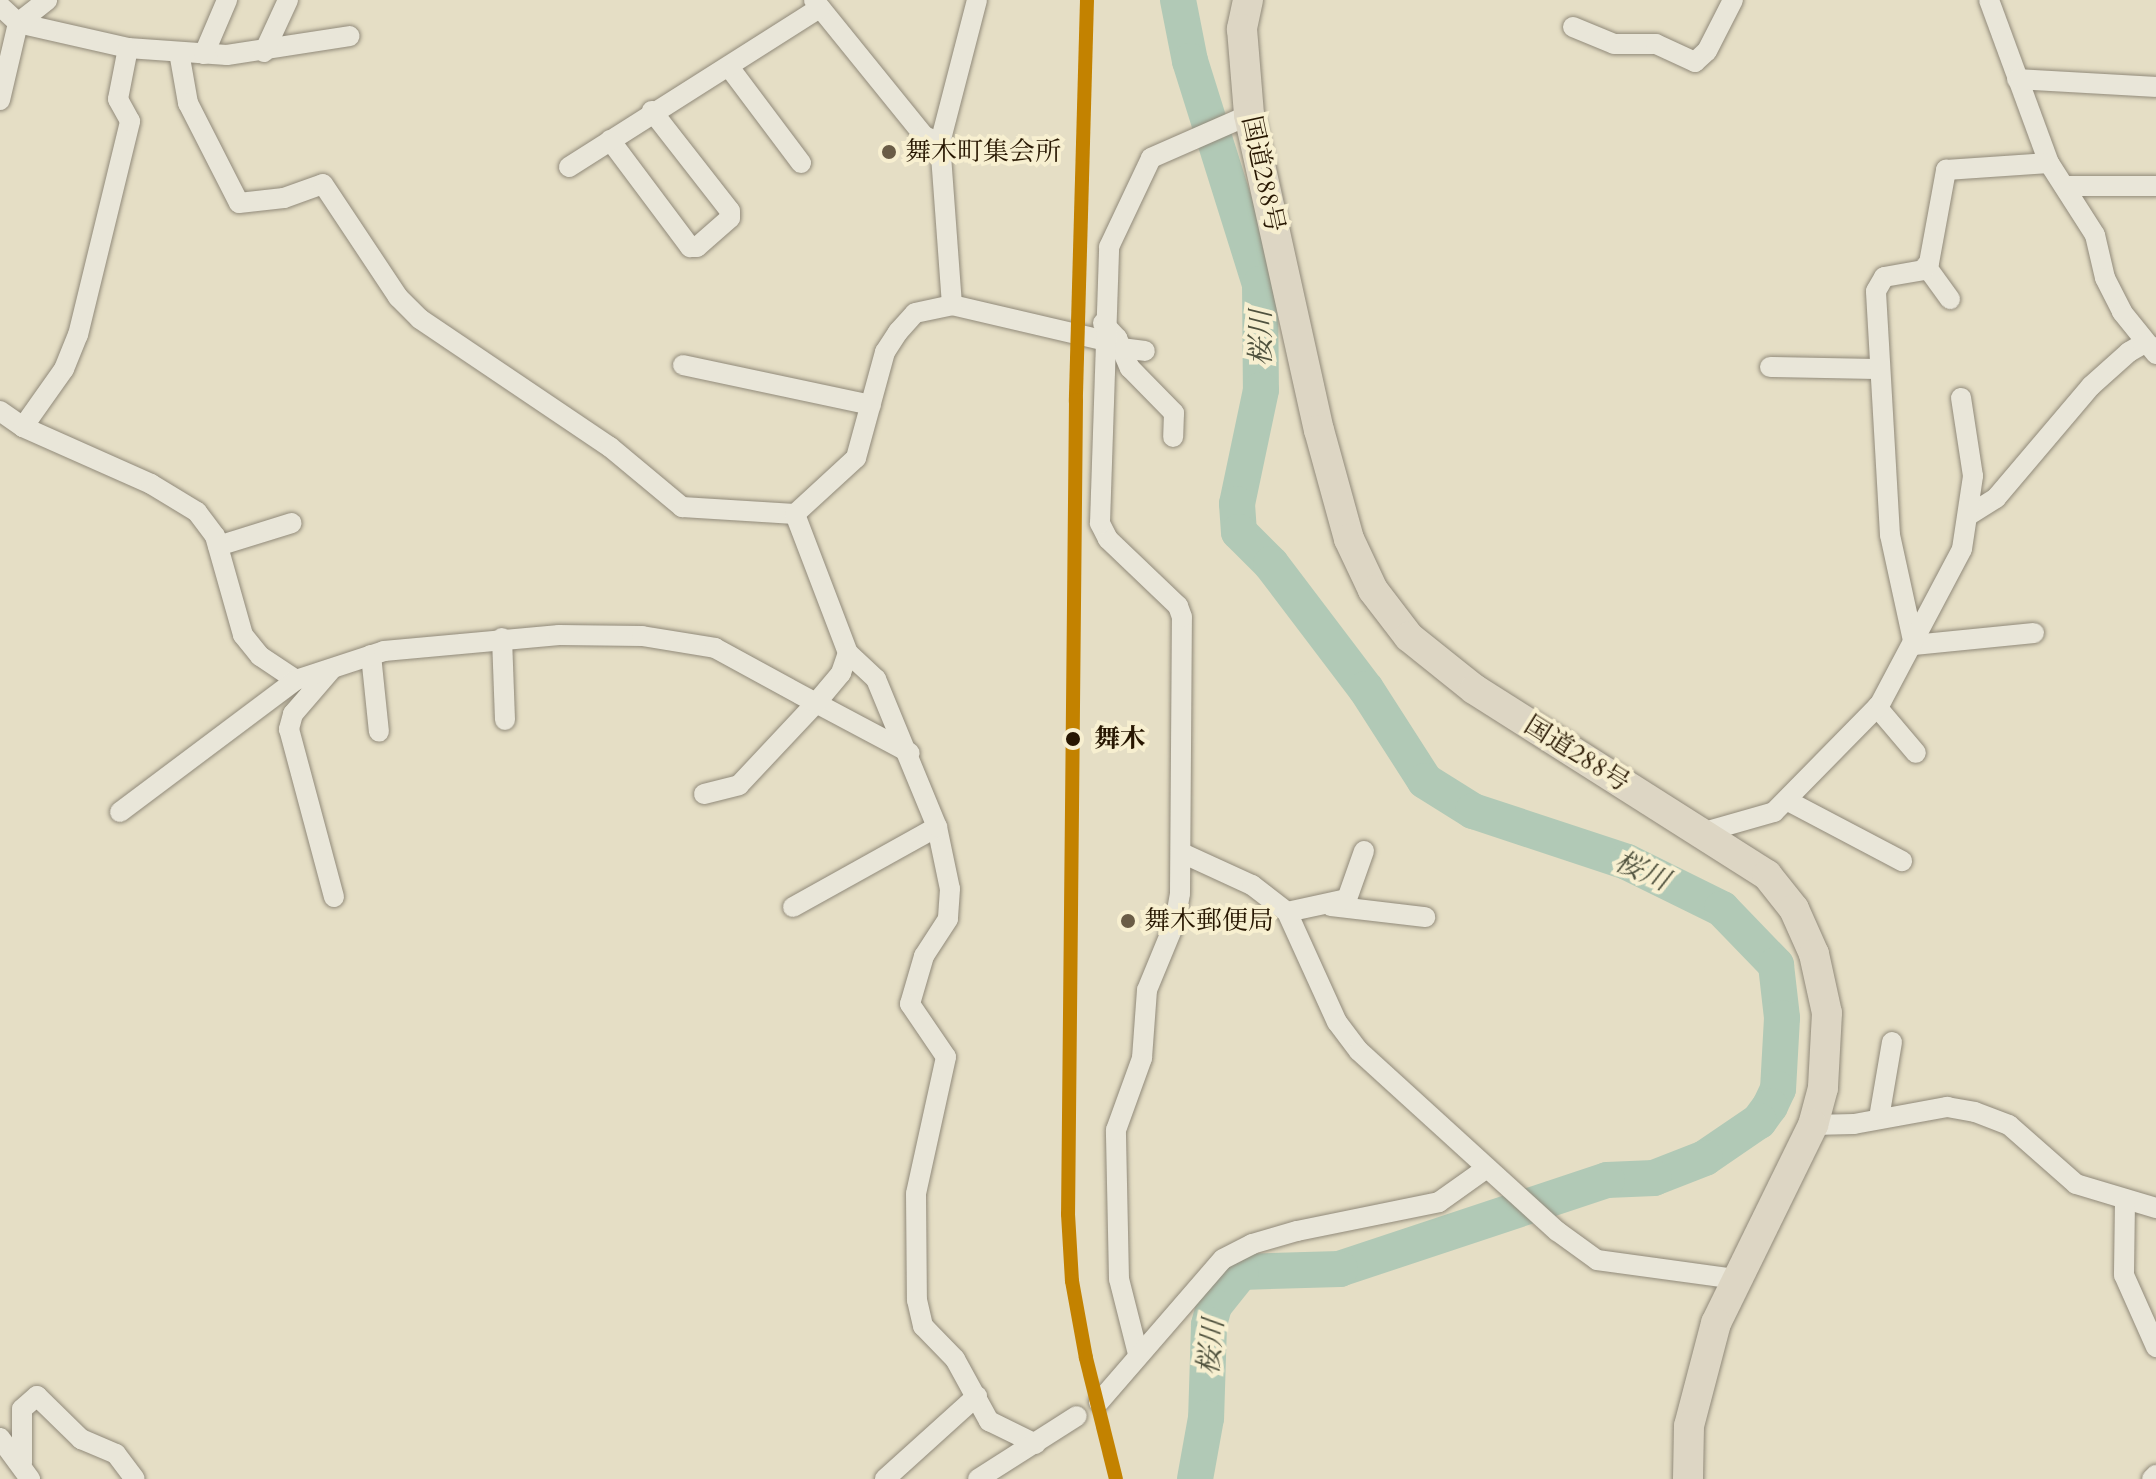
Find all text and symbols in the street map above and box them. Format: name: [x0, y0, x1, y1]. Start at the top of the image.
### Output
street label: 国道288号: [1235, 113, 1291, 235]
place label: 舞木町集会所: [905, 136, 1061, 168]
marker: 舞木町集会所: [880, 143, 898, 161]
water label: 桜川: [1244, 310, 1278, 366]
street label: 国道288号: [1519, 710, 1635, 798]
place label: 舞木: [1094, 723, 1146, 755]
marker: 舞木: [1059, 725, 1087, 753]
water label: 桜川: [1610, 844, 1674, 898]
place label: 舞木郵便局: [1144, 905, 1274, 937]
marker: 舞木郵便局: [1119, 912, 1137, 930]
water label: 桜川: [1191, 1317, 1231, 1377]

